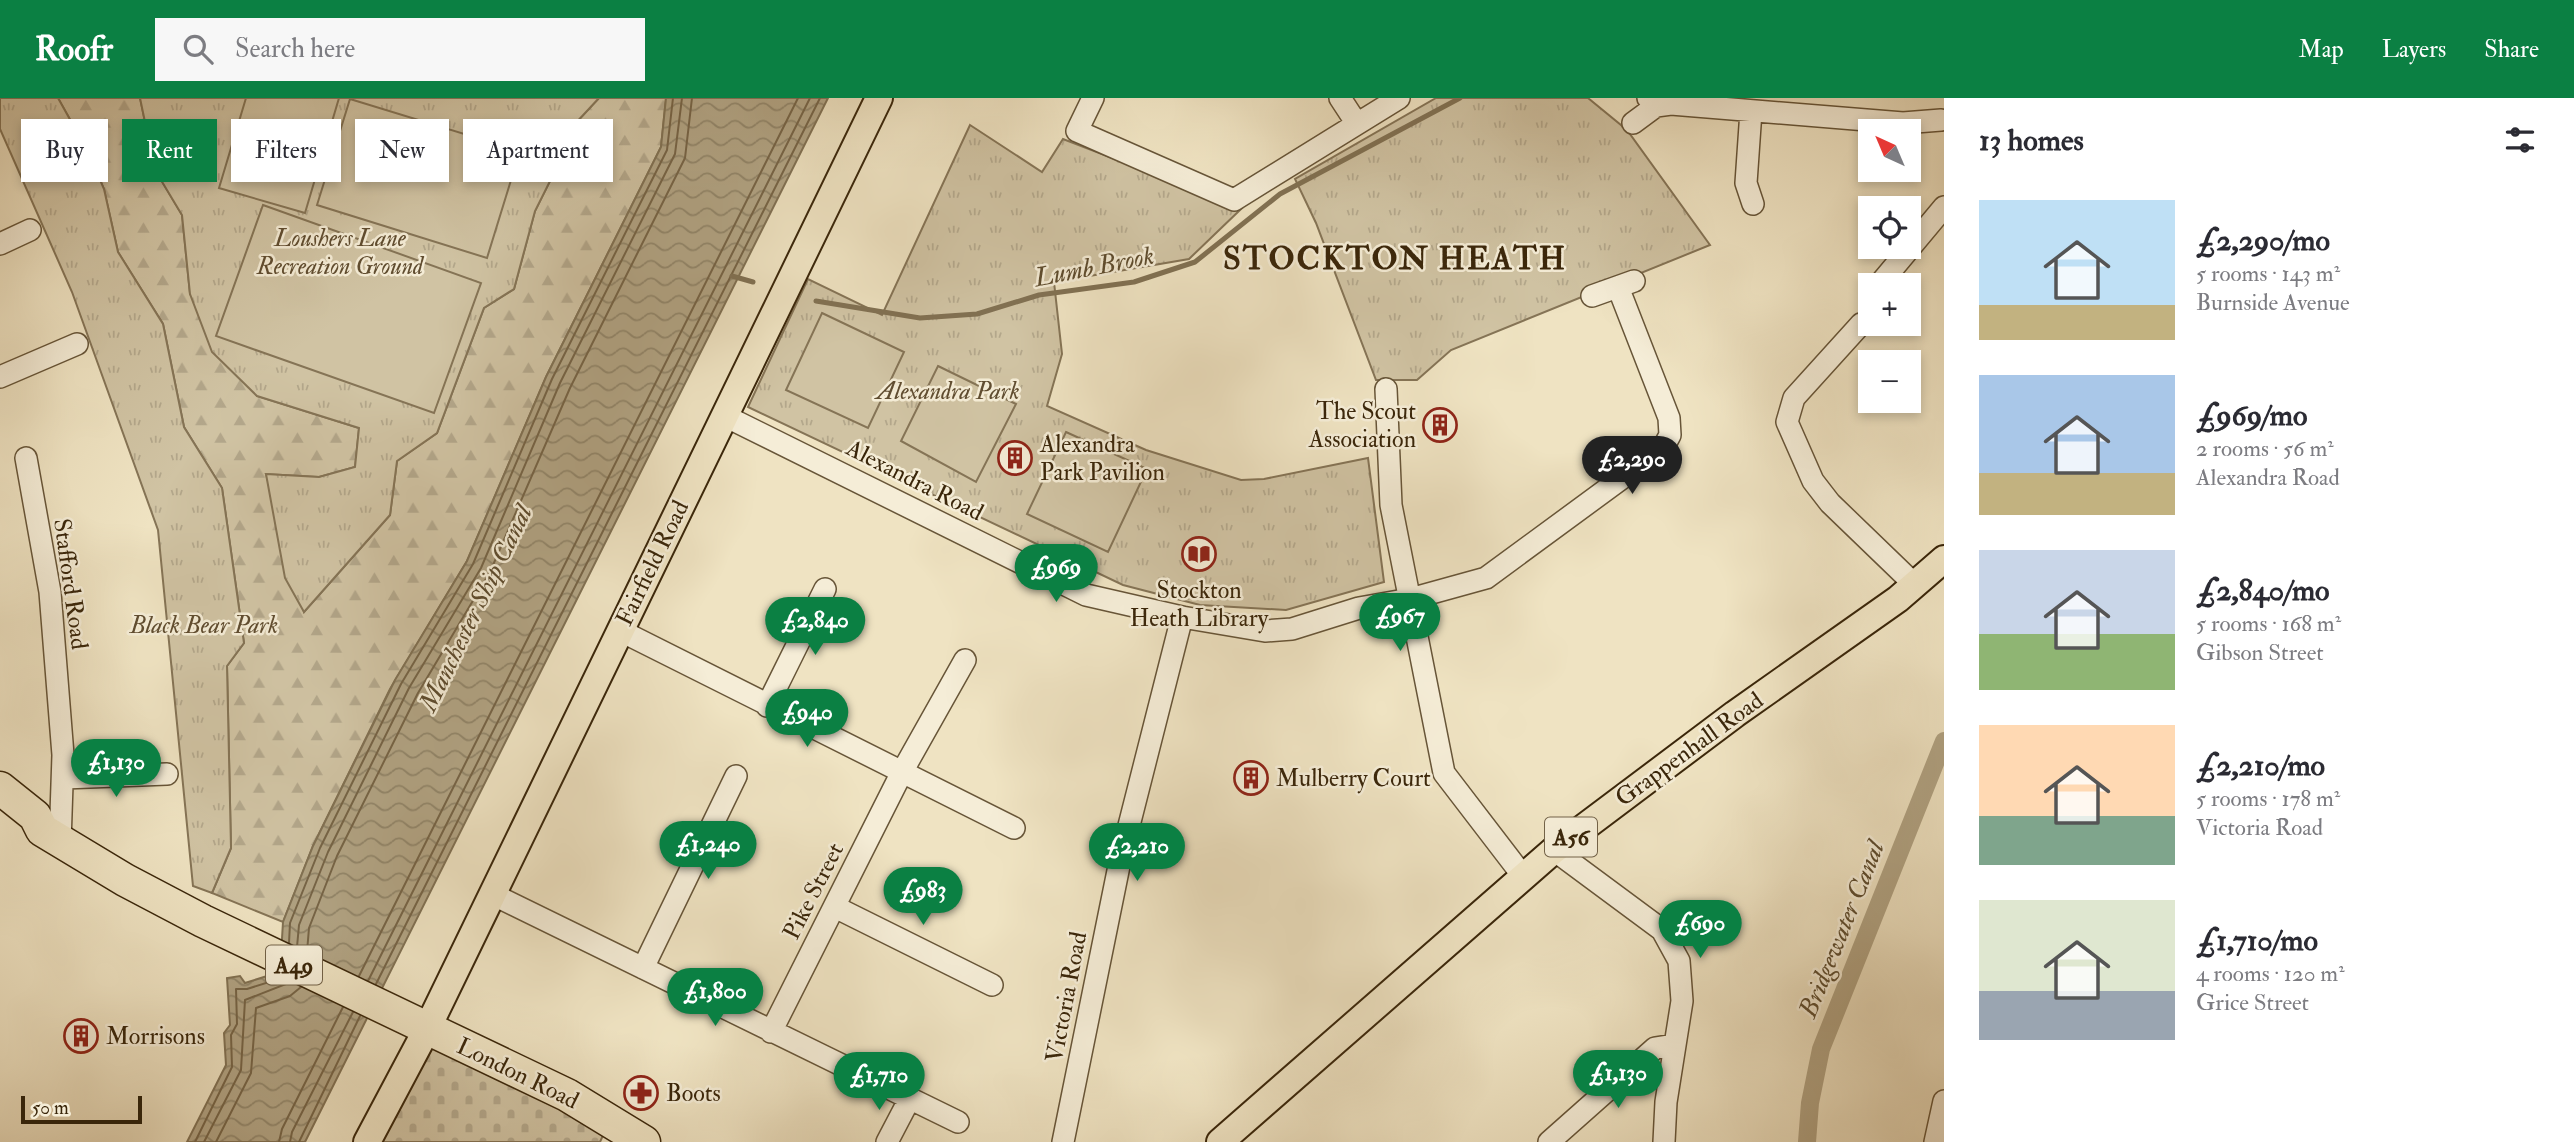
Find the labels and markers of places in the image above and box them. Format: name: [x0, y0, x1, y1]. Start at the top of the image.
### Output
place label: The Scout Association: [1308, 396, 1416, 455]
building icon: The Scout Association: [1421, 406, 1459, 444]
place label: Alexandra Park Pavilion: [1039, 429, 1165, 488]
pin: £2,290: [1575, 436, 1689, 496]
building icon: Alexandra Park Pavilion: [996, 439, 1034, 477]
library icon: Stockton Heath Library: [1180, 535, 1218, 573]
pin: £969: [1015, 545, 1097, 604]
place label: Stockton Heath Library: [1130, 575, 1269, 634]
pin: £967: [1359, 594, 1441, 653]
pin: £2,840: [758, 598, 872, 657]
pin: £940: [766, 690, 848, 749]
pin: £1,130: [59, 740, 173, 799]
building icon: Mulberry Court: [1232, 759, 1270, 797]
place label: Mulberry Court: [1276, 763, 1431, 794]
pin: £1,240: [651, 822, 765, 881]
pin: £2,210: [1080, 824, 1194, 883]
pin: £983: [882, 868, 964, 927]
pin: £690: [1659, 900, 1741, 960]
pin: £1,800: [658, 968, 772, 1028]
building icon: Morrisons: [62, 1017, 100, 1055]
place label: Morrisons: [106, 1021, 205, 1052]
pin: £1,130: [1561, 1051, 1675, 1110]
pin: £1,710: [822, 1052, 936, 1112]
pharmacy icon: Boots: [622, 1074, 660, 1112]
place label: Boots: [666, 1078, 721, 1109]

